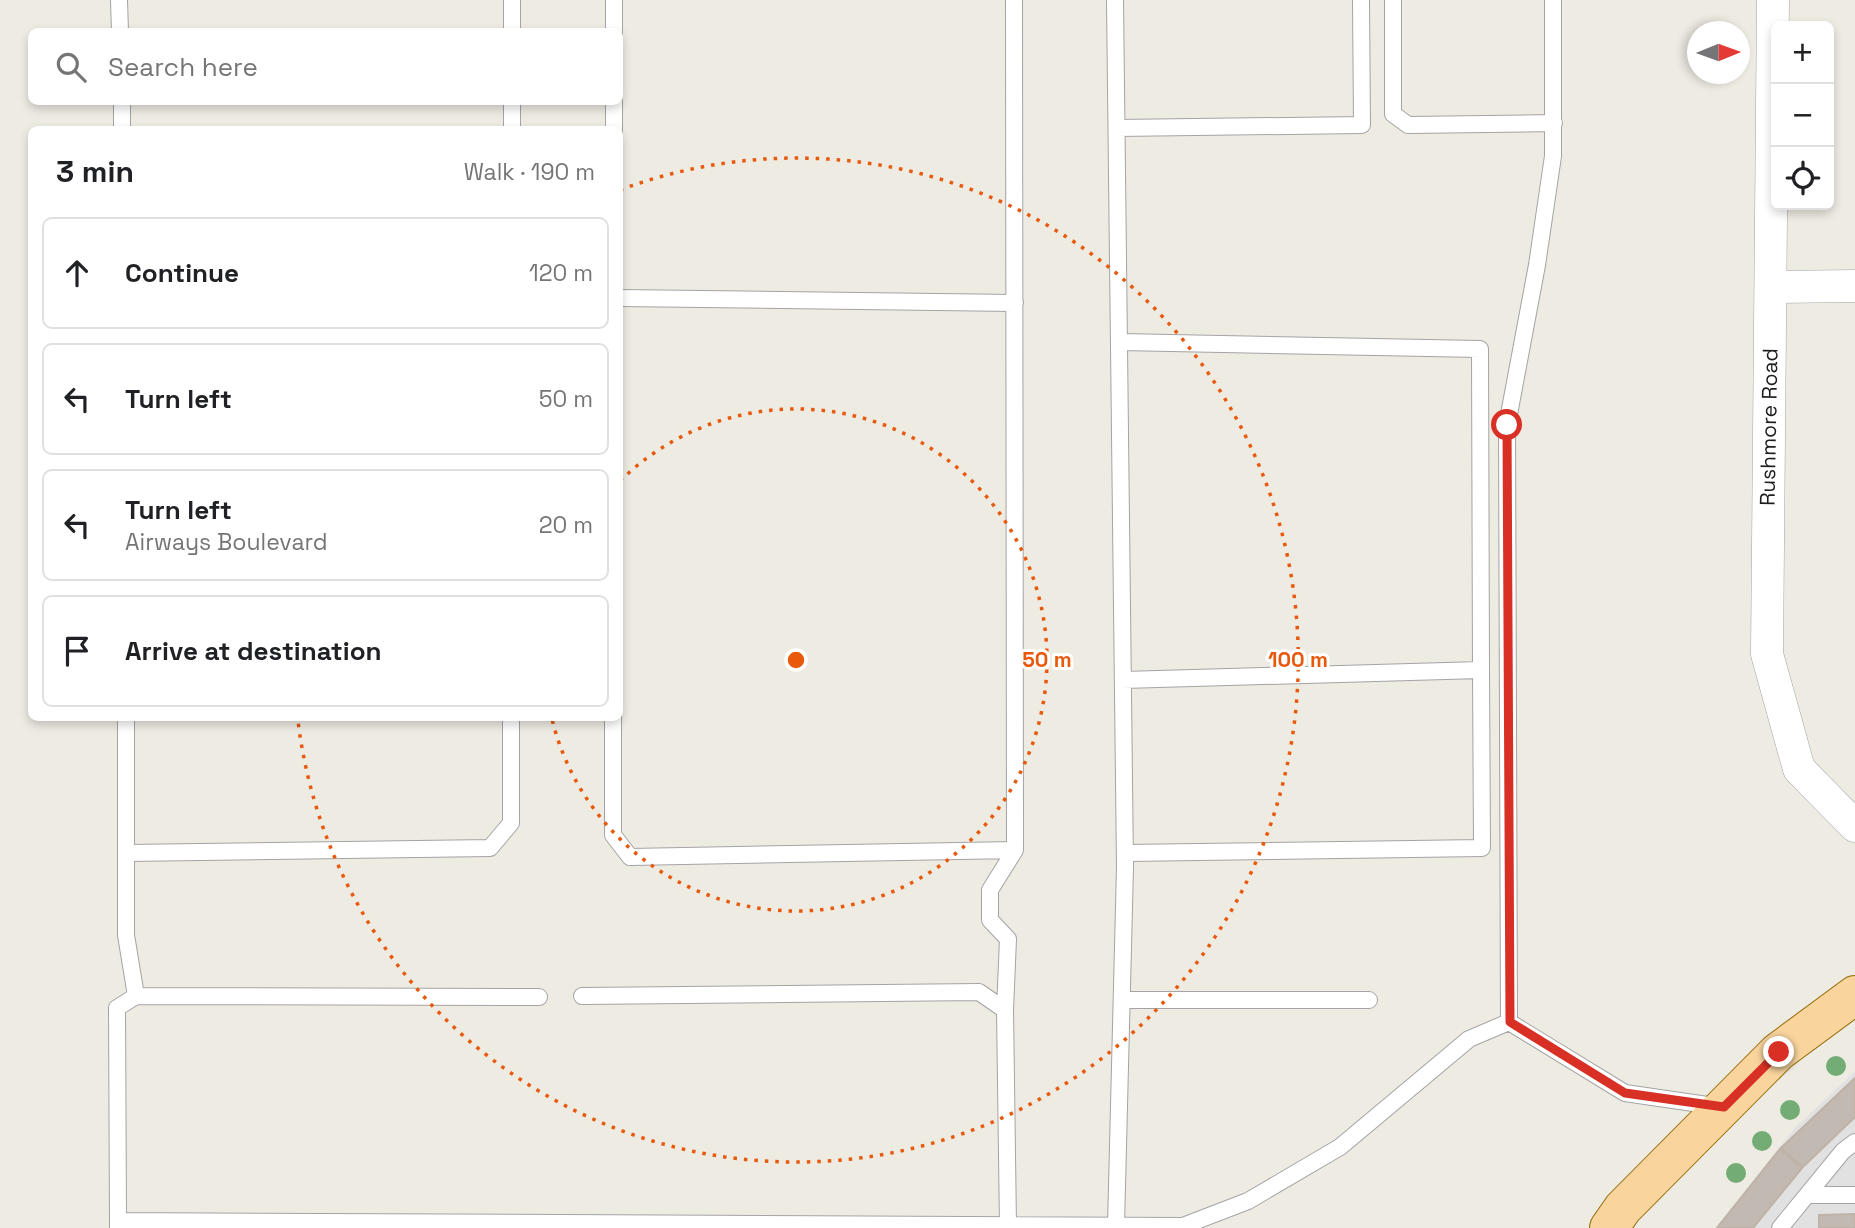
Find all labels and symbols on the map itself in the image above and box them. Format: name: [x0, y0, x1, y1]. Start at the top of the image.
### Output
north arrow: [1687, 21, 1750, 84]
street label: Rushmore Road: [1754, 348, 1783, 506]
route start: [1491, 409, 1522, 440]
text: 50 m: [1022, 646, 1072, 673]
text: 100 m: [1268, 646, 1328, 673]
centre of rings: [784, 648, 808, 672]
route end: [1763, 1036, 1794, 1067]

